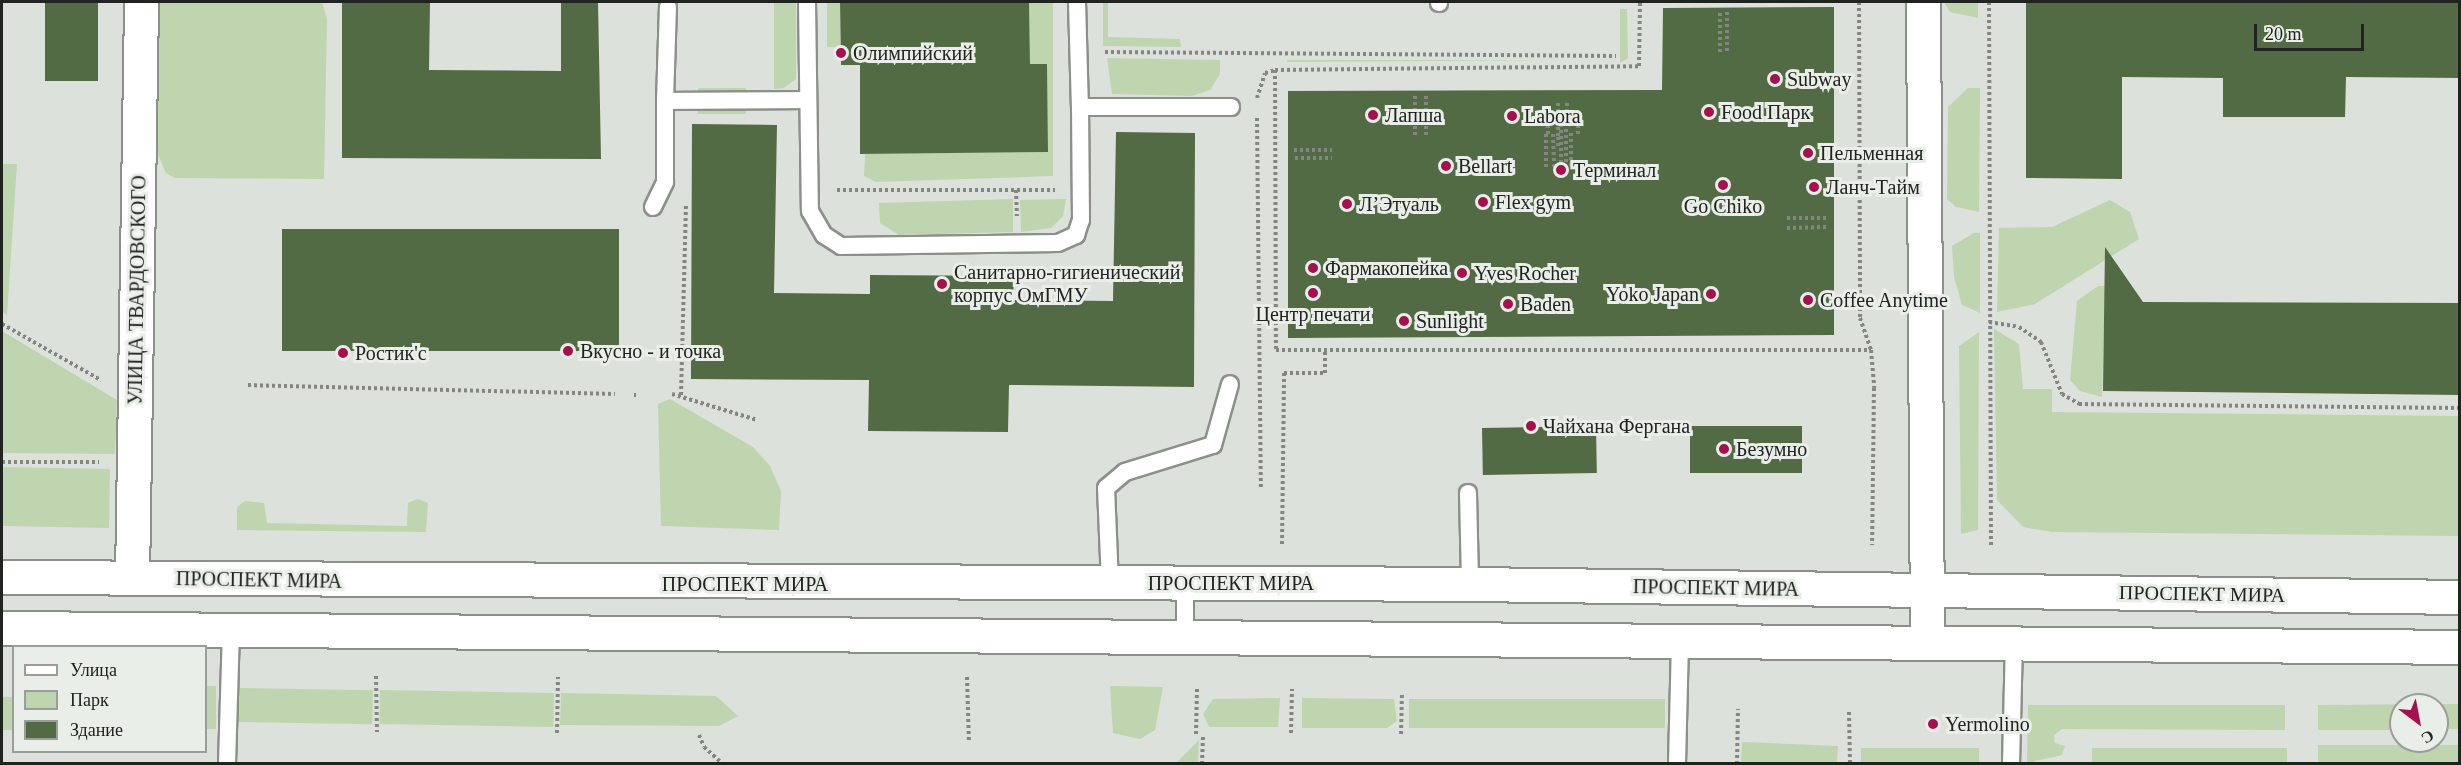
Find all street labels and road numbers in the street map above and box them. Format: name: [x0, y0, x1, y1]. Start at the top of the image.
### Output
street label: УЛИЦА ТВАРДОВСКОГО: [123, 175, 151, 405]
street label: ПРОСПЕКТ МИРА: [176, 567, 342, 593]
street label: ПРОСПЕКТ МИРА: [1148, 571, 1314, 595]
street label: ПРОСПЕКТ МИРА: [662, 572, 828, 596]
street label: ПРОСПЕКТ МИРА: [1633, 575, 1799, 601]
street label: ПРОСПЕКТ МИРА: [2119, 581, 2285, 607]

